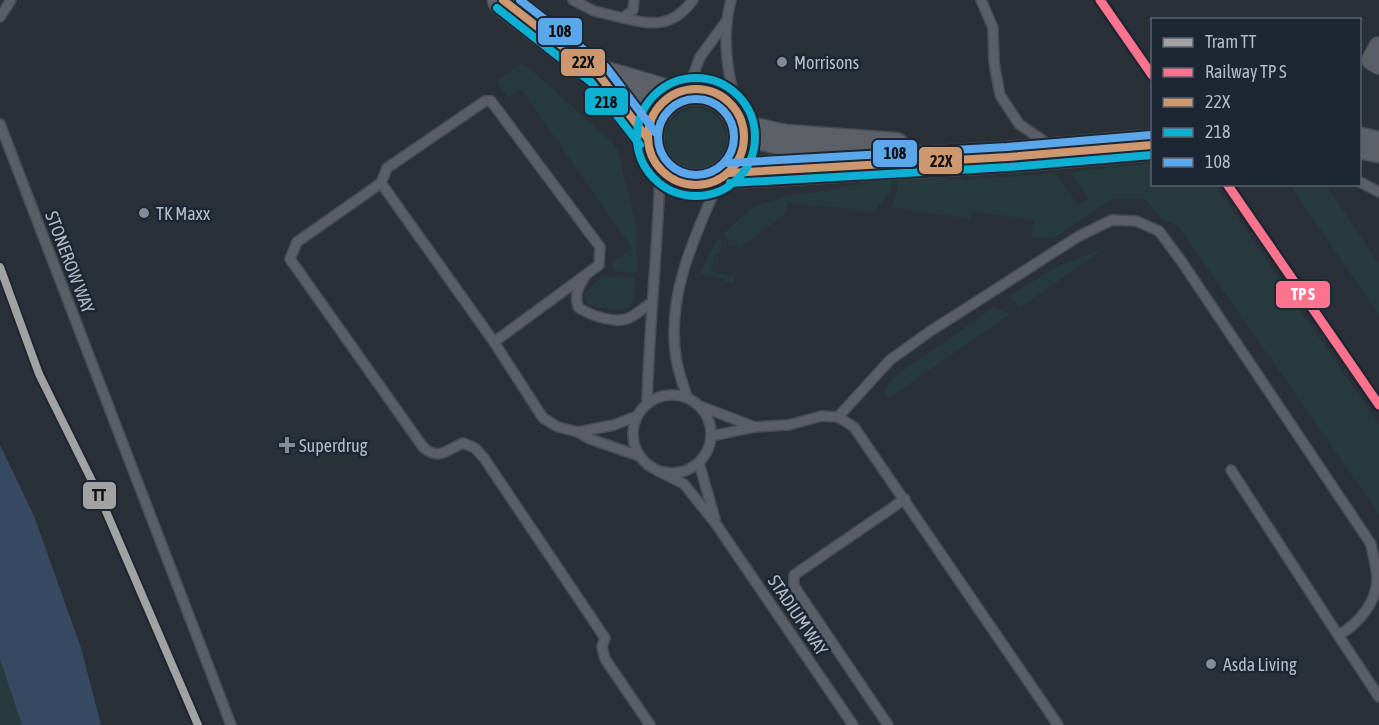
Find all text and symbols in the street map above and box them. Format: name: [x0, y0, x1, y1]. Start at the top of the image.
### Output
line badge: 108: [537, 17, 583, 46]
legend: [1151, 18, 1361, 186]
text: 108: [549, 22, 572, 40]
text: Tram TT: [1205, 31, 1256, 52]
line badge: 22X: [560, 48, 606, 77]
place label: Morrisons: [794, 52, 859, 73]
text: 22X: [572, 53, 595, 71]
marker: Morrisons: [775, 55, 789, 69]
text: Railway TP S: [1205, 61, 1287, 82]
line badge: 218: [584, 87, 629, 116]
text: 22X: [1205, 91, 1231, 112]
text: 218: [595, 93, 618, 111]
text: 218: [1205, 121, 1230, 142]
line badge: 108: [872, 139, 918, 168]
text: 108: [884, 144, 907, 162]
line badge: 22X: [918, 146, 963, 175]
text: 108: [1205, 151, 1230, 172]
text: 22X: [930, 152, 953, 170]
place label: TK Maxx: [156, 203, 210, 224]
marker: TK Maxx: [137, 206, 151, 220]
street label: STONEROW WAY: [41, 208, 99, 316]
line badge: TP S: [1275, 280, 1331, 309]
text: TP S: [1291, 285, 1315, 303]
place label: Superdrug: [299, 435, 368, 456]
marker: Superdrug: [280, 438, 294, 452]
line badge: TT: [82, 481, 117, 510]
text: TT: [92, 486, 107, 504]
street label: STADIUM WAY: [764, 571, 832, 659]
place label: Asda Living: [1223, 654, 1297, 675]
marker: Asda Living: [1204, 657, 1218, 671]

